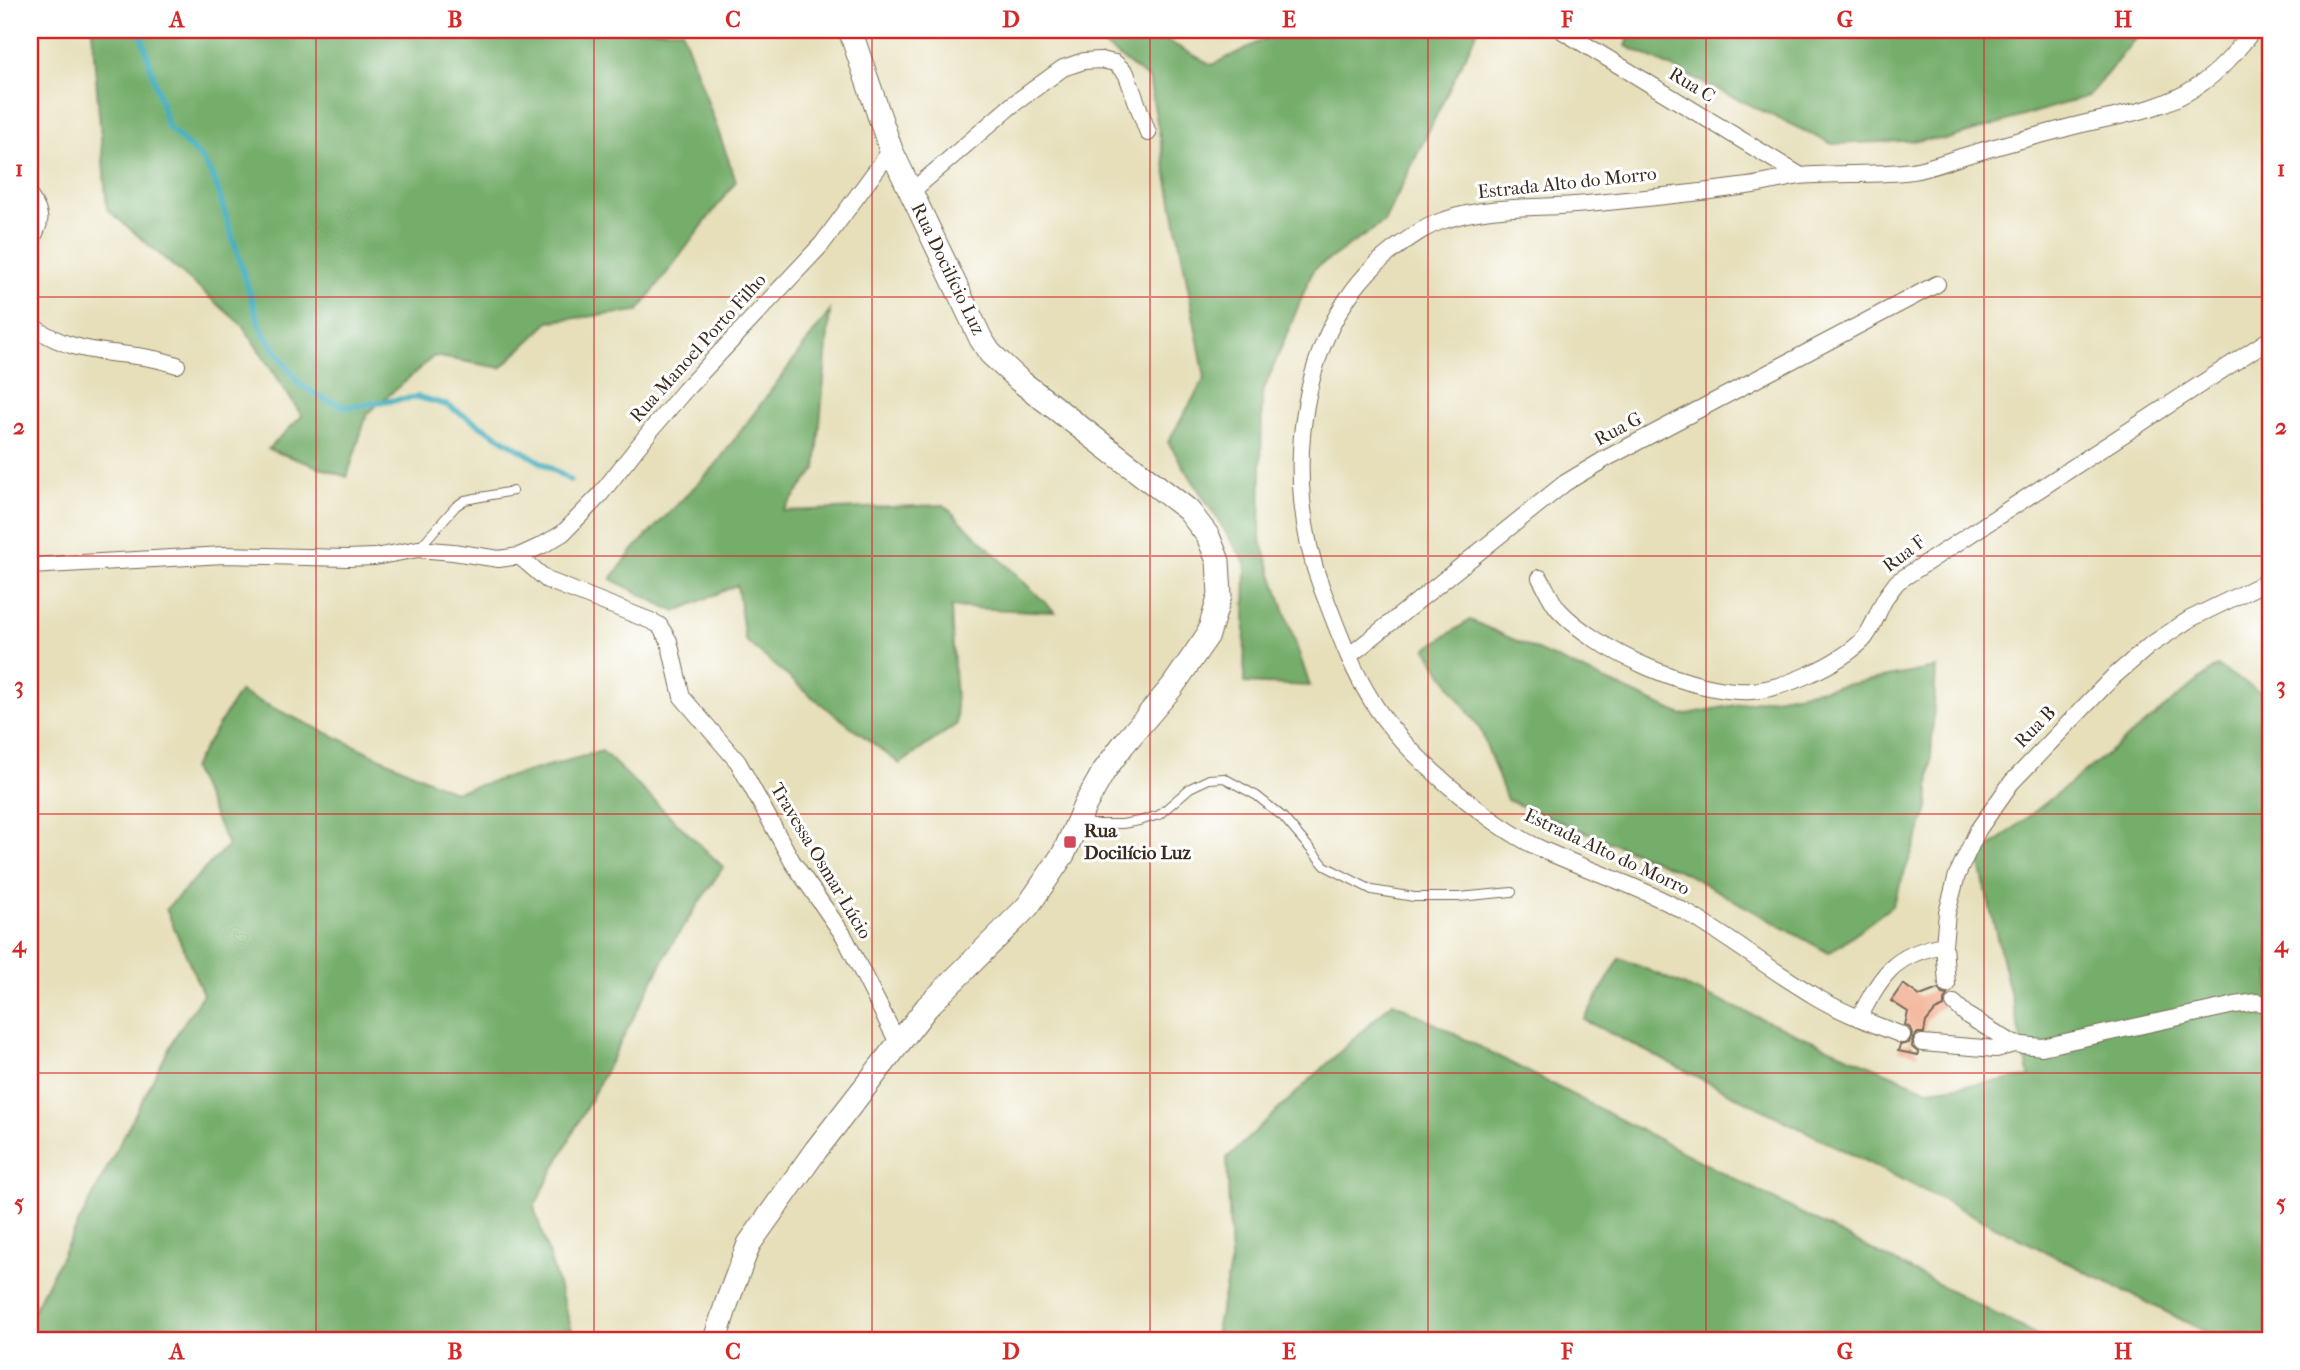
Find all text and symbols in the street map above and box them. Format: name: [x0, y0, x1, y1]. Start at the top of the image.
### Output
text: A: [168, 6, 186, 33]
text: B: [448, 6, 463, 33]
text: C: [725, 6, 741, 33]
text: D: [1002, 6, 1020, 33]
text: E: [1282, 6, 1296, 33]
text: F: [1560, 6, 1574, 33]
text: G: [1837, 6, 1853, 33]
text: H: [2114, 6, 2132, 33]
street label: Rua C: [1665, 63, 1719, 107]
text: 1: [15, 155, 23, 182]
text: 1: [2277, 155, 2285, 182]
street label: Estrada Alto do Morro: [1476, 163, 1658, 203]
street label: Rua Docilício Luz: [907, 199, 989, 339]
street label: Rua Manoel Porto Filho: [625, 269, 771, 427]
street label: Rua G: [1591, 407, 1645, 451]
text: 2: [13, 413, 25, 440]
text: 2: [2275, 413, 2287, 440]
street label: Rua F: [1878, 531, 1930, 577]
text: 3: [14, 672, 24, 699]
text: 3: [2276, 672, 2286, 699]
street label: Rua B: [2010, 702, 2060, 752]
street label: Travessa Osmar Lúcio: [766, 779, 876, 943]
street label: Estrada Alto do Morro: [1521, 804, 1693, 900]
place label: Rua Docilício Luz: [1084, 820, 1192, 864]
marker: Rua Docilício Luz: [1062, 834, 1078, 850]
text: 4: [11, 931, 27, 958]
text: 4: [2273, 931, 2289, 958]
text: 5: [14, 1189, 24, 1216]
text: 5: [2276, 1189, 2286, 1216]
text: A: [168, 1338, 186, 1365]
text: B: [448, 1338, 463, 1365]
text: C: [725, 1338, 741, 1365]
text: D: [1002, 1338, 1020, 1365]
text: E: [1282, 1338, 1296, 1365]
text: F: [1560, 1338, 1574, 1365]
text: G: [1837, 1338, 1853, 1365]
text: H: [2114, 1338, 2132, 1365]

